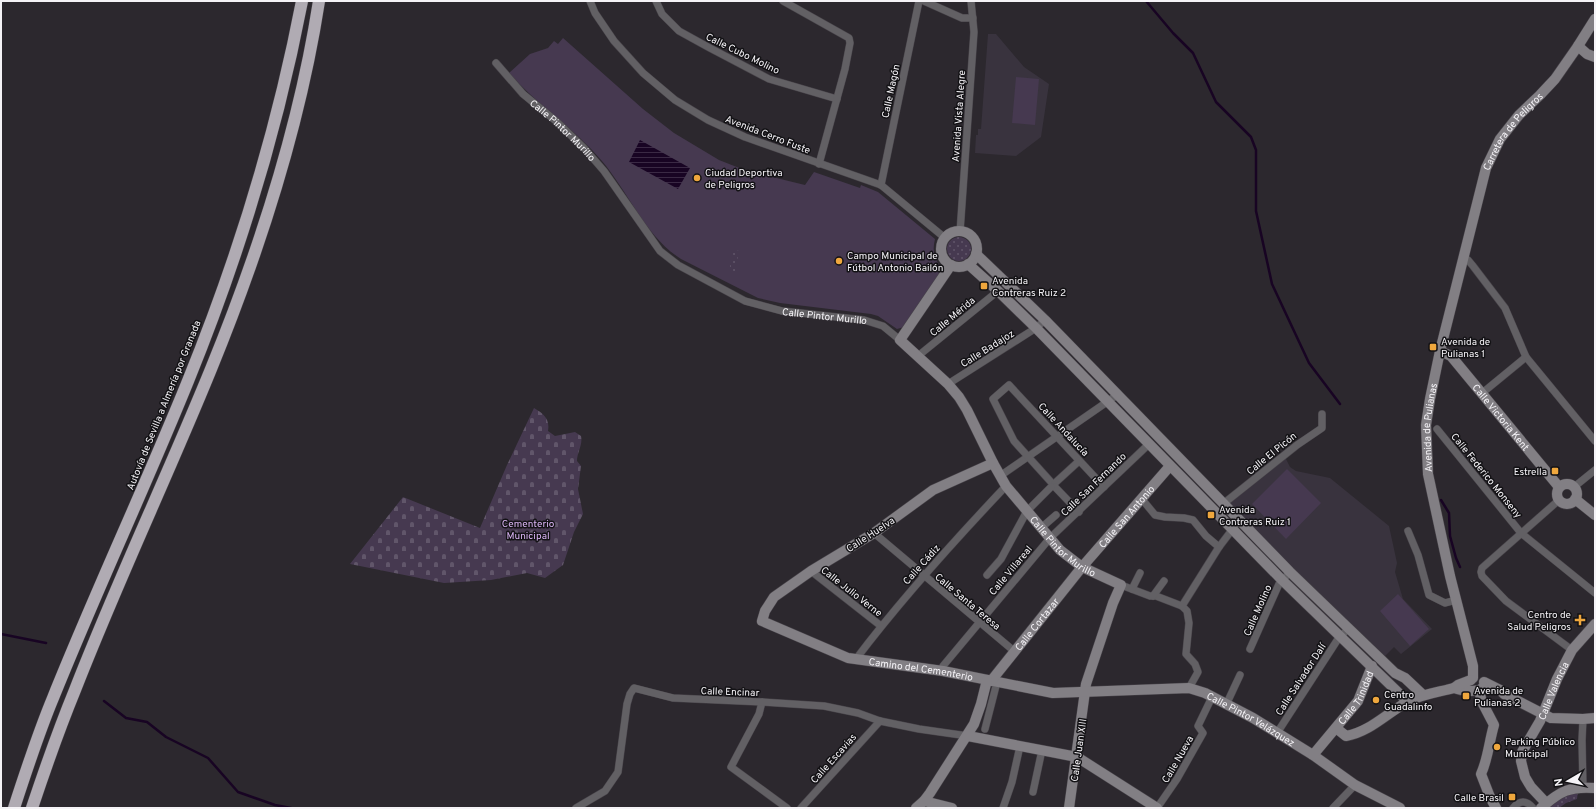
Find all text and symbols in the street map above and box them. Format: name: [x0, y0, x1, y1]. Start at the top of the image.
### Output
street label: Calle Cubo Molino: [703, 31, 782, 78]
street label: Calle Magón: [879, 63, 904, 119]
street label: Avenida Vista Alegre: [950, 70, 969, 162]
street label: Carretera de Peligros: [1481, 90, 1547, 173]
street label: Calle Pintor Murillo: [526, 97, 598, 165]
street label: Avenida Cerro Fuste: [723, 113, 812, 158]
place label: Ciudad Deportiva de Peligros: [705, 167, 782, 192]
marker: Ciudad Deportiva de Peligros: [692, 173, 702, 183]
place label: Campo Municipal de Fútbol Antonio Bailón: [847, 250, 943, 275]
marker: Campo Municipal de Fútbol Antonio Bailón: [834, 256, 844, 266]
place label: Avenida Contreras Ruiz 2: [992, 275, 1066, 300]
marker: Avenida Contreras Ruiz 2: [979, 281, 989, 291]
street label: Calle Mérida: [928, 294, 978, 340]
street label: Calle Pintor Murillo: [781, 306, 869, 329]
street label: Autovía de Sevilla a Almería por Granada: [124, 319, 205, 492]
street label: Calle Badajoz: [958, 328, 1017, 371]
place label: Avenida de Pulianas 1: [1441, 336, 1490, 361]
marker: Avenida de Pulianas 1: [1428, 342, 1438, 352]
street label: Avenida de Pulianas: [1421, 382, 1441, 472]
street label: Calle Victoria Kent: [1469, 382, 1531, 454]
street label: Calle Andalucía: [1035, 400, 1091, 460]
street label: Calle El Picón: [1244, 430, 1300, 478]
street label: Calle Federico Monseny: [1448, 431, 1524, 521]
street label: Calle San Fernando: [1058, 450, 1130, 520]
place label: Estrella: [1514, 466, 1547, 479]
marker: Estrella: [1550, 466, 1560, 476]
street label: Calle San Antonio: [1096, 483, 1158, 551]
place label: Avenida Contreras Ruiz 1: [1219, 504, 1291, 529]
marker: Avenida Contreras Ruiz 1: [1206, 510, 1216, 520]
street label: Calle Pintor Murillo: [1026, 514, 1098, 581]
street label: Calle Huelva: [844, 515, 898, 556]
park label: Cementerio Municipal: [502, 518, 555, 543]
street label: Calle Cádiz: [901, 542, 944, 588]
street label: Calle Villareal: [987, 543, 1036, 598]
street label: Calle Julio Verne: [818, 564, 884, 620]
street label: Calle Santa Teresa: [932, 571, 1002, 633]
street label: Calle Molino: [1241, 583, 1276, 638]
street label: Calle Cortazar: [1013, 596, 1063, 654]
place label: Centro de Salud Peligros: [1507, 609, 1571, 634]
marker: Centro de Salud Peligros: [1574, 614, 1586, 626]
street label: Calle Salvador Dalí: [1273, 640, 1330, 718]
street label: Camino del Cementerio: [868, 656, 974, 685]
street label: Calle Valencia: [1536, 660, 1573, 722]
street label: Calle Trinidad: [1336, 669, 1377, 728]
street label: Calle Encinar: [700, 685, 760, 700]
place label: Avenida de Pulianas 2: [1474, 685, 1523, 710]
place label: Centro Guadalinfo: [1384, 689, 1433, 714]
street label: Calle Pintor Velázquez: [1204, 690, 1297, 750]
marker: Avenida de Pulianas 2: [1461, 691, 1471, 701]
marker: Centro Guadalinfo: [1371, 695, 1381, 705]
street label: Calle Juan XIII: [1069, 718, 1090, 783]
street label: Calle Escavias: [808, 731, 860, 787]
street label: Calle Nueva: [1159, 734, 1197, 786]
place label: Parking Público Municipal: [1505, 736, 1576, 761]
marker: Parking Público Municipal: [1492, 742, 1502, 752]
north arrow: [1548, 761, 1588, 801]
text: N: [1552, 777, 1567, 787]
place label: Calle Brasil: [1454, 792, 1504, 805]
marker: Calle Brasil: [1507, 792, 1517, 802]

